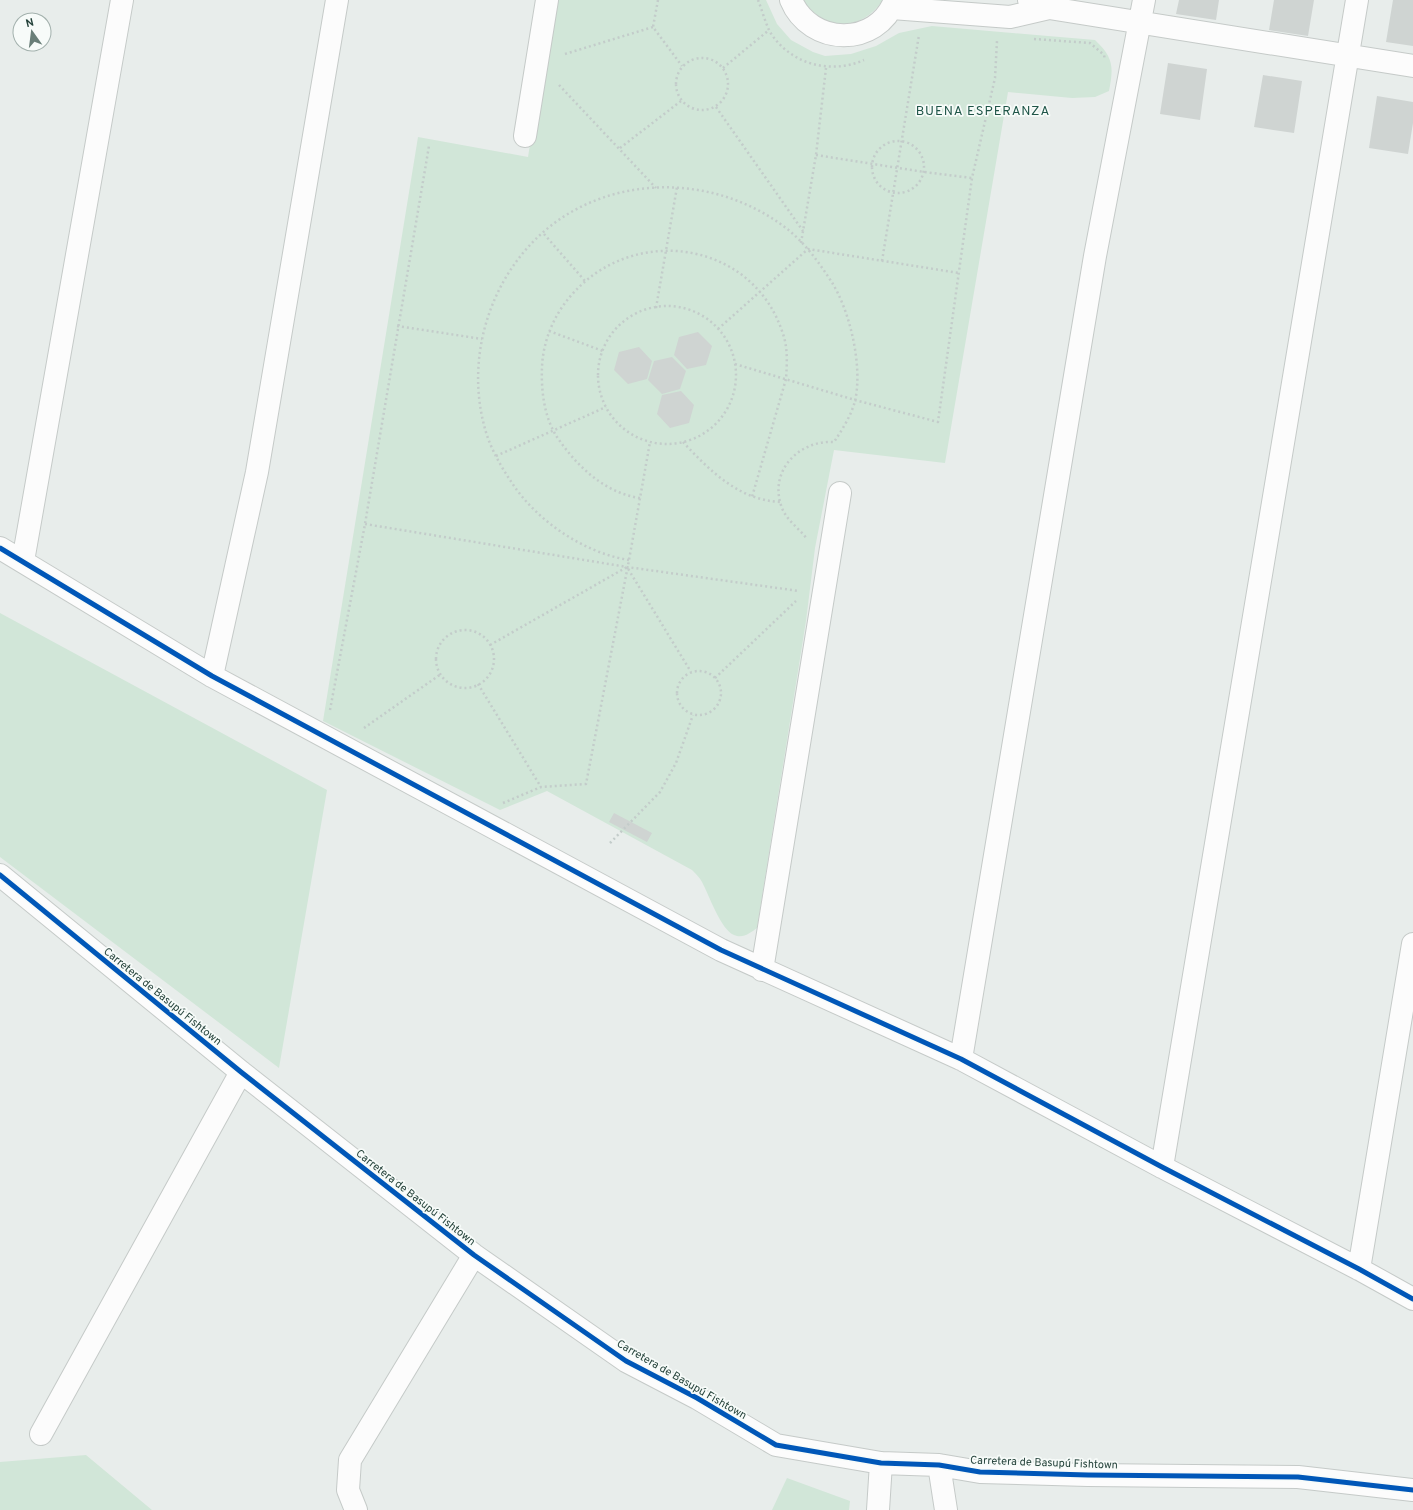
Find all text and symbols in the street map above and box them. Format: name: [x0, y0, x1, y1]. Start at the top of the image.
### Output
north arrow: [12, 12, 52, 52]
text: N: [24, 16, 35, 31]
district label: BUENA ESPERANZA: [916, 104, 1050, 120]
street label: Carretera de Basupú Fishtown: [100, 945, 224, 1049]
street label: Carretera de Basupú Fishtown: [353, 1147, 478, 1249]
street label: Carretera de Basupú Fishtown: [614, 1337, 749, 1423]
street label: Carretera de Basupú Fishtown: [970, 1453, 1118, 1473]

